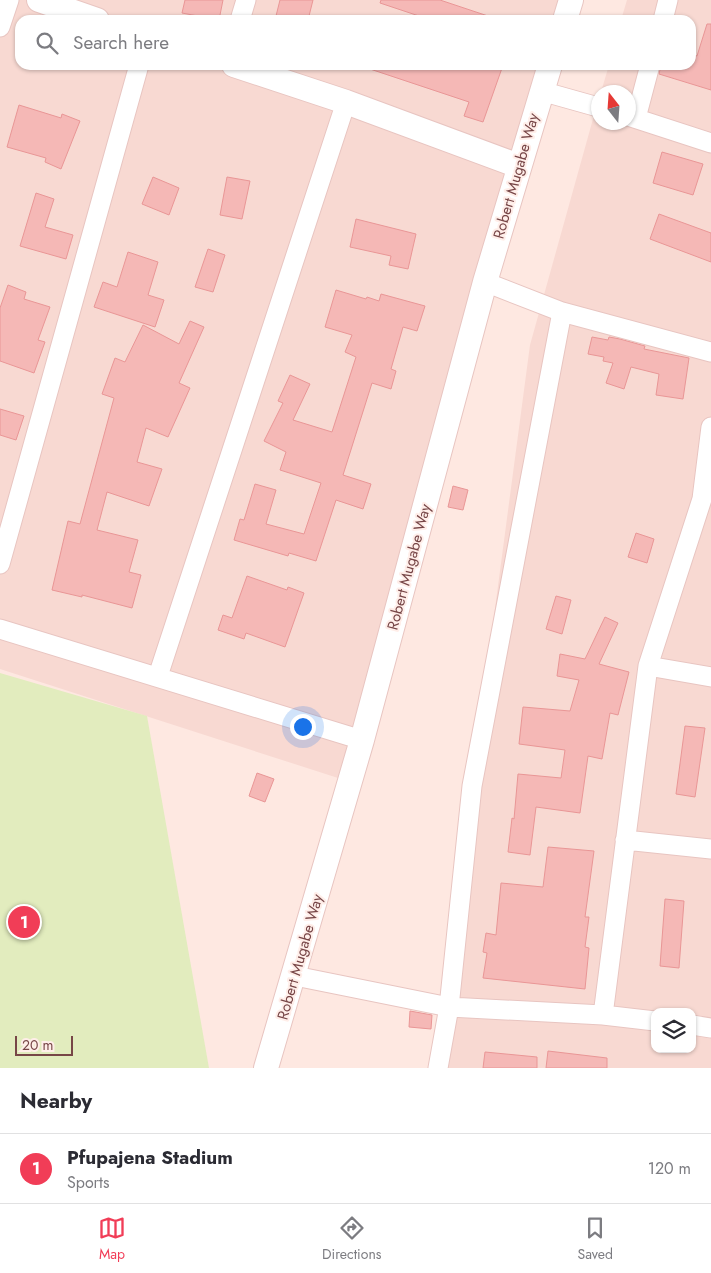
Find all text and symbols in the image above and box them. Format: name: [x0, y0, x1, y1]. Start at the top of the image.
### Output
search box: [15, 15, 696, 70]
icon: search: [33, 29, 61, 57]
text: Search here: [73, 29, 169, 56]
north arrow: [591, 85, 636, 130]
street label: Robert Mugabe Way: [488, 110, 545, 241]
street label: Robert Mugabe Way: [382, 501, 437, 633]
your location: [290, 714, 316, 740]
street label: Robert Mugabe Way: [272, 891, 329, 1022]
pin: 1: [8, 903, 40, 941]
map controls: [651, 1008, 696, 1053]
button: layers: [651, 1008, 696, 1053]
scale bar: [15, 1033, 72, 1056]
text: 20 m: [22, 1035, 54, 1055]
text: Nearby: [20, 1086, 92, 1116]
text: Pfupajena Stadium: [67, 1144, 233, 1171]
text: 1: [32, 1157, 40, 1180]
text: 120 m: [648, 1157, 691, 1180]
text: Sports: [67, 1171, 109, 1194]
tab: Map: [98, 1214, 126, 1264]
tab: Directions: [322, 1214, 381, 1264]
tab: Saved: [577, 1214, 613, 1264]

